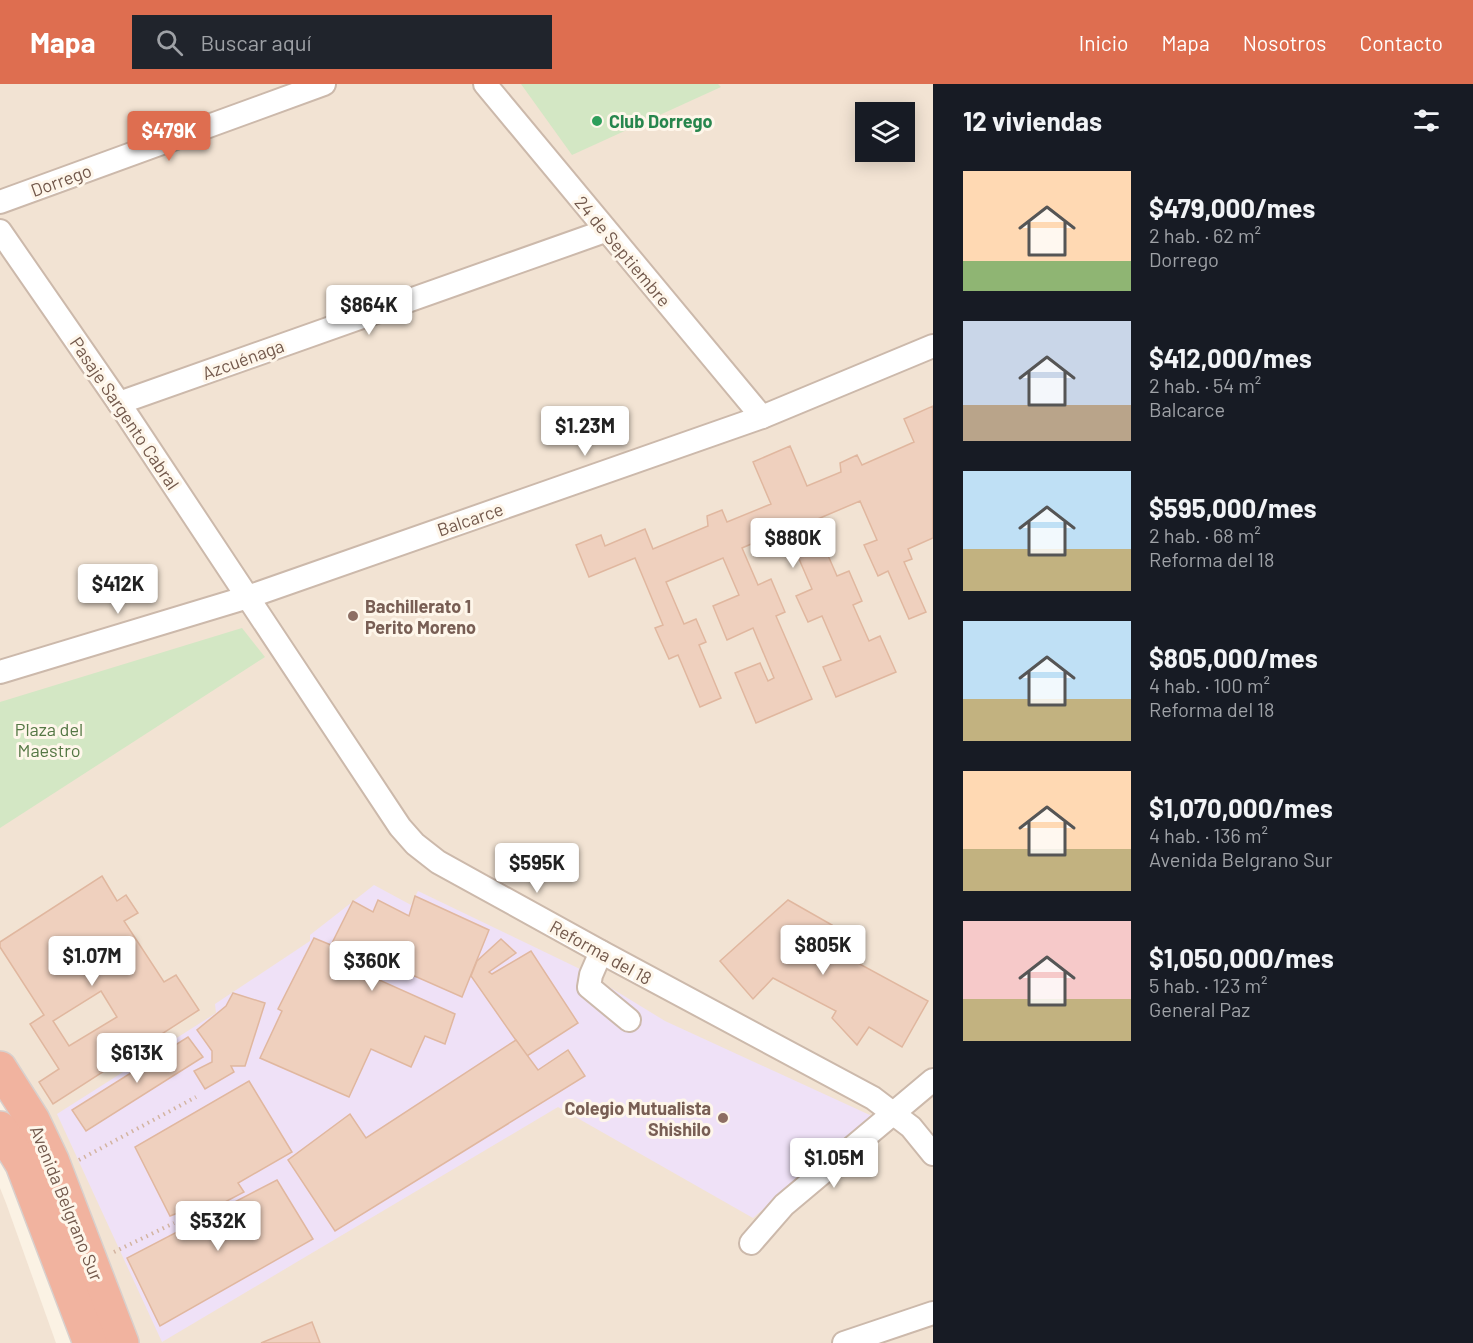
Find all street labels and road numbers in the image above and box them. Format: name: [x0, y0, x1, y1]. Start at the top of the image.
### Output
street label: Dorrego: [28, 159, 94, 201]
street label: 24 de Septiembre: [570, 191, 676, 311]
street label: Pasaje Sargento Cabral: [66, 332, 184, 494]
street label: Azcuénaga: [199, 334, 287, 384]
street label: Balcarce: [434, 497, 506, 541]
street label: Reforma del 18: [546, 915, 656, 989]
street label: Avenida Belgrano Sur: [26, 1122, 108, 1284]

